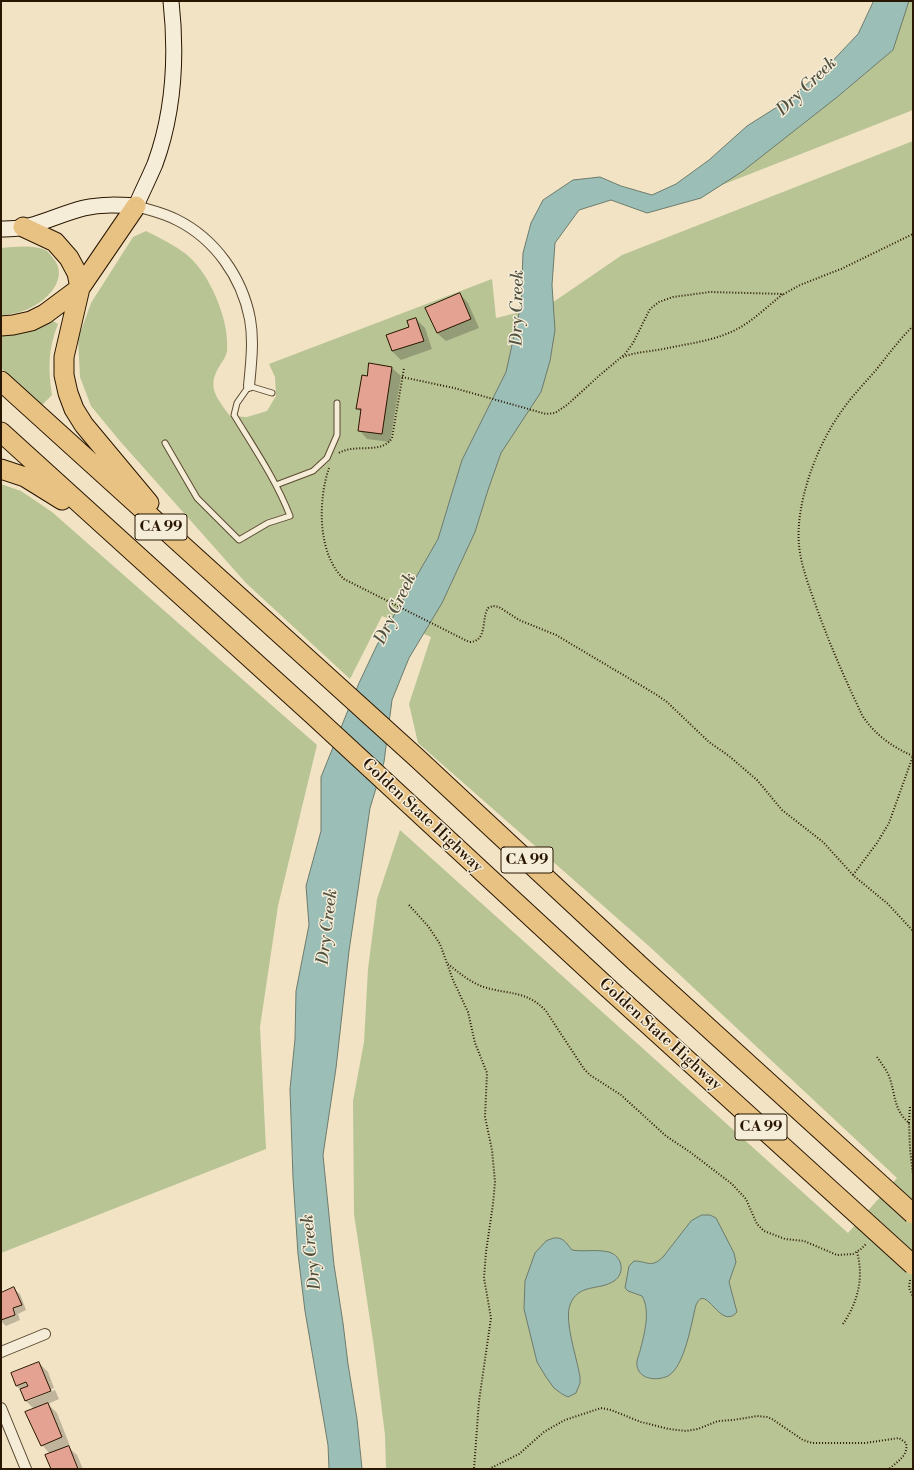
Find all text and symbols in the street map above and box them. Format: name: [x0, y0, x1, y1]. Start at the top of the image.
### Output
water label: Dry Creek: [773, 53, 841, 121]
water label: Dry Creek: [507, 270, 529, 346]
road number: CA 99: [135, 514, 187, 540]
water label: Dry Creek: [371, 570, 421, 648]
street label: Golden State Highway: [358, 755, 486, 877]
road number: CA 99: [501, 847, 553, 873]
water label: Dry Creek: [313, 888, 343, 966]
street label: Golden State Highway: [595, 975, 725, 1095]
road number: CA 99: [735, 1114, 787, 1140]
water label: Dry Creek: [298, 1213, 326, 1291]

